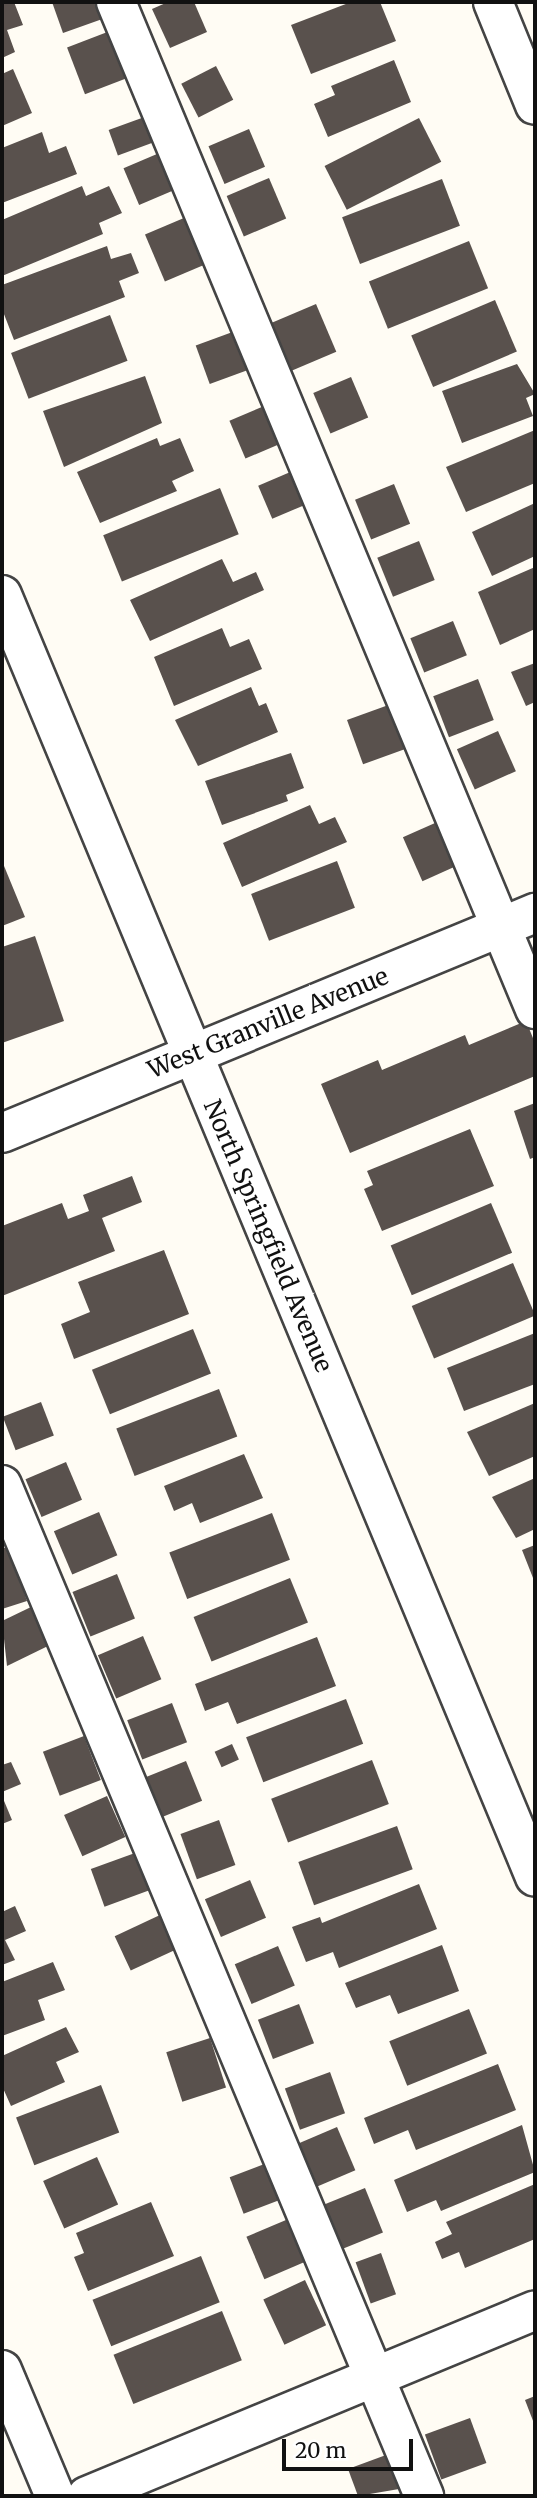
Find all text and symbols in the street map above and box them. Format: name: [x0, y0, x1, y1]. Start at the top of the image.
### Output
street label: West Granville Avenue: [144, 962, 392, 1084]
street label: North Springfield Avenue: [198, 1096, 338, 1376]
scale bar: [285, 2424, 416, 2468]
text: 20 m: [295, 2437, 346, 2464]

